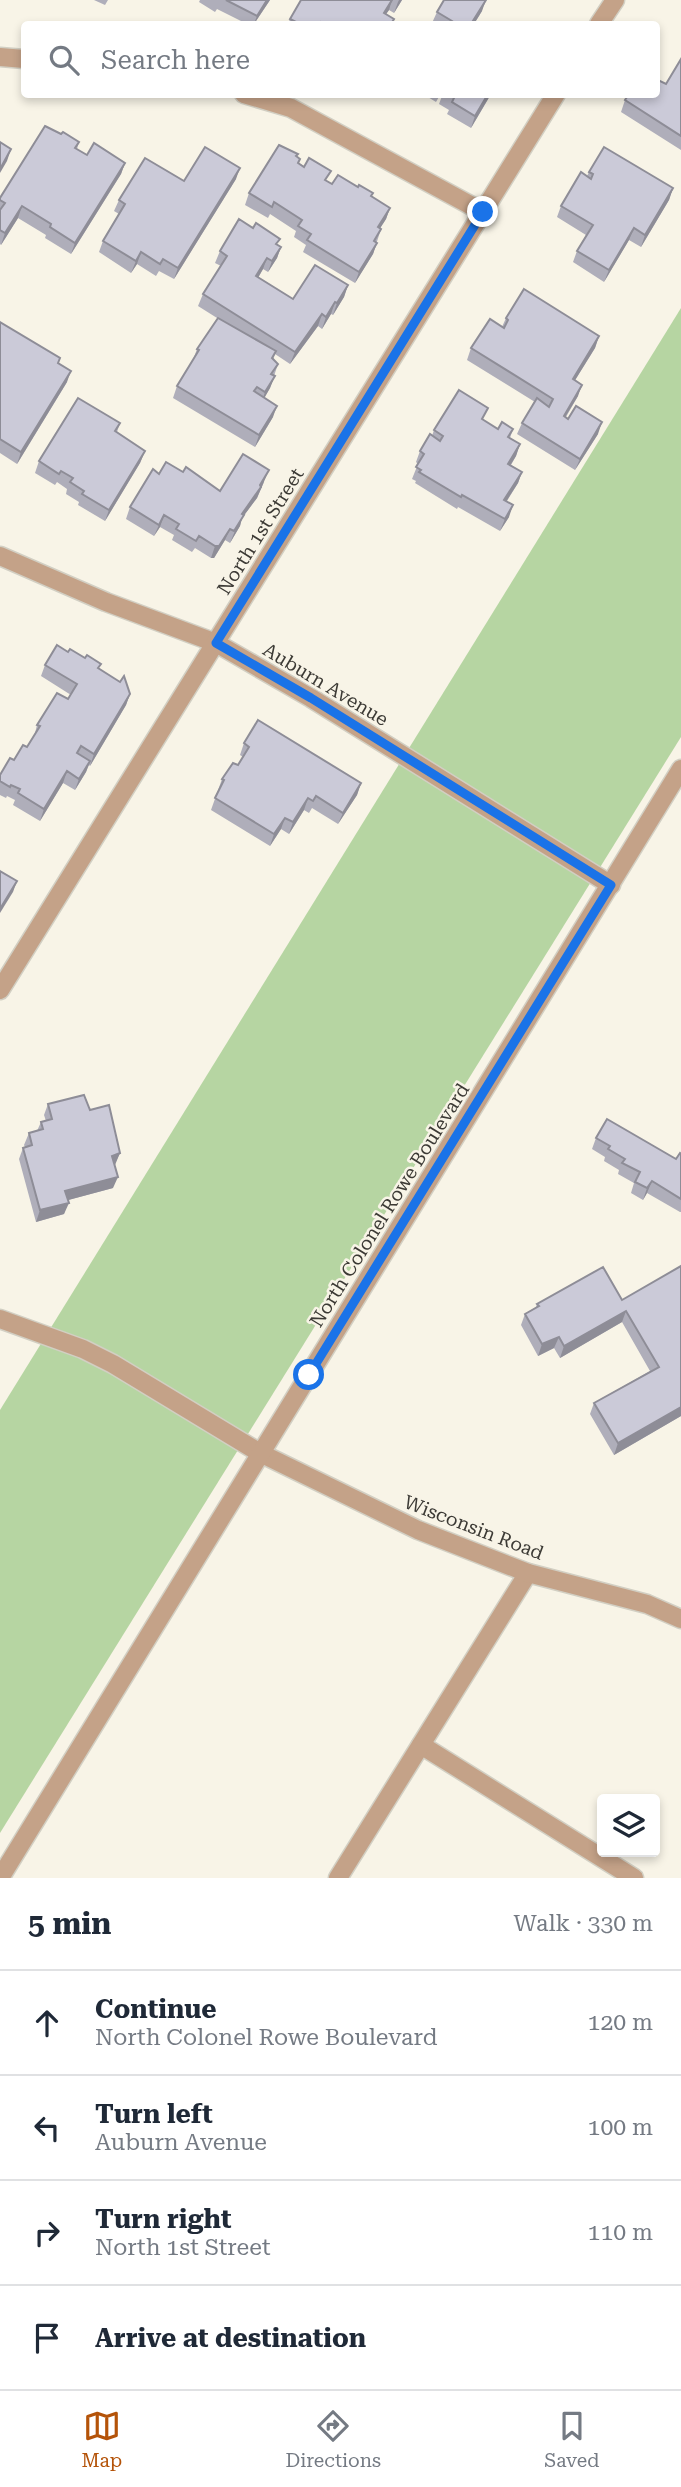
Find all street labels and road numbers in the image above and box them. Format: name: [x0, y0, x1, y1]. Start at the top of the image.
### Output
street label: North 1st Street: [212, 464, 309, 599]
street label: Auburn Avenue: [259, 638, 393, 731]
street label: North Colonel Rowe Boulevard: [305, 1079, 474, 1331]
street label: Wisconsin Road: [401, 1490, 547, 1565]

